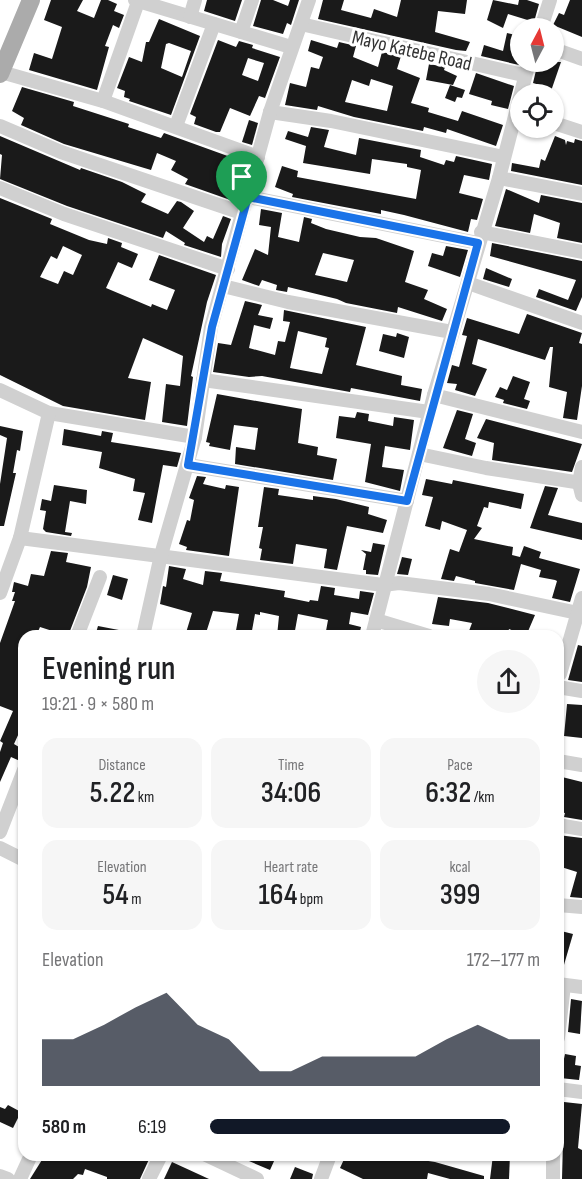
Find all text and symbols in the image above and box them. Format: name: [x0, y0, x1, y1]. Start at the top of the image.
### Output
north arrow: [510, 18, 564, 72]
map controls: [510, 18, 564, 138]
street label: Mayo Katebe Road: [350, 26, 474, 76]
button: locate: [510, 84, 564, 138]
pin: [216, 151, 267, 213]
icon: arrive: [225, 160, 258, 193]
text: Evening run: [42, 649, 176, 689]
button: share: [477, 650, 540, 713]
text: 19:21 · 9 × 580 m: [42, 692, 154, 716]
text: Distance: [98, 756, 146, 775]
text: Time: [278, 756, 304, 775]
text: Pace: [447, 756, 473, 775]
text: 5.22: [90, 775, 135, 811]
text: 34:06: [261, 775, 321, 811]
text: 6:32: [425, 775, 471, 811]
text: km: [135, 788, 154, 807]
text: /km: [471, 788, 495, 807]
text: Elevation: [97, 858, 147, 877]
text: Heart rate: [264, 858, 318, 877]
text: kcal: [449, 858, 471, 877]
text: 54: [103, 877, 129, 913]
text: 164: [259, 877, 297, 913]
text: 399: [440, 877, 480, 913]
text: m: [129, 890, 141, 909]
text: bpm: [297, 890, 323, 909]
text: Elevation: [42, 948, 104, 972]
text: 172–177 m: [467, 948, 540, 972]
text: 580 m: [42, 1115, 86, 1139]
text: 6:19: [138, 1115, 166, 1139]

